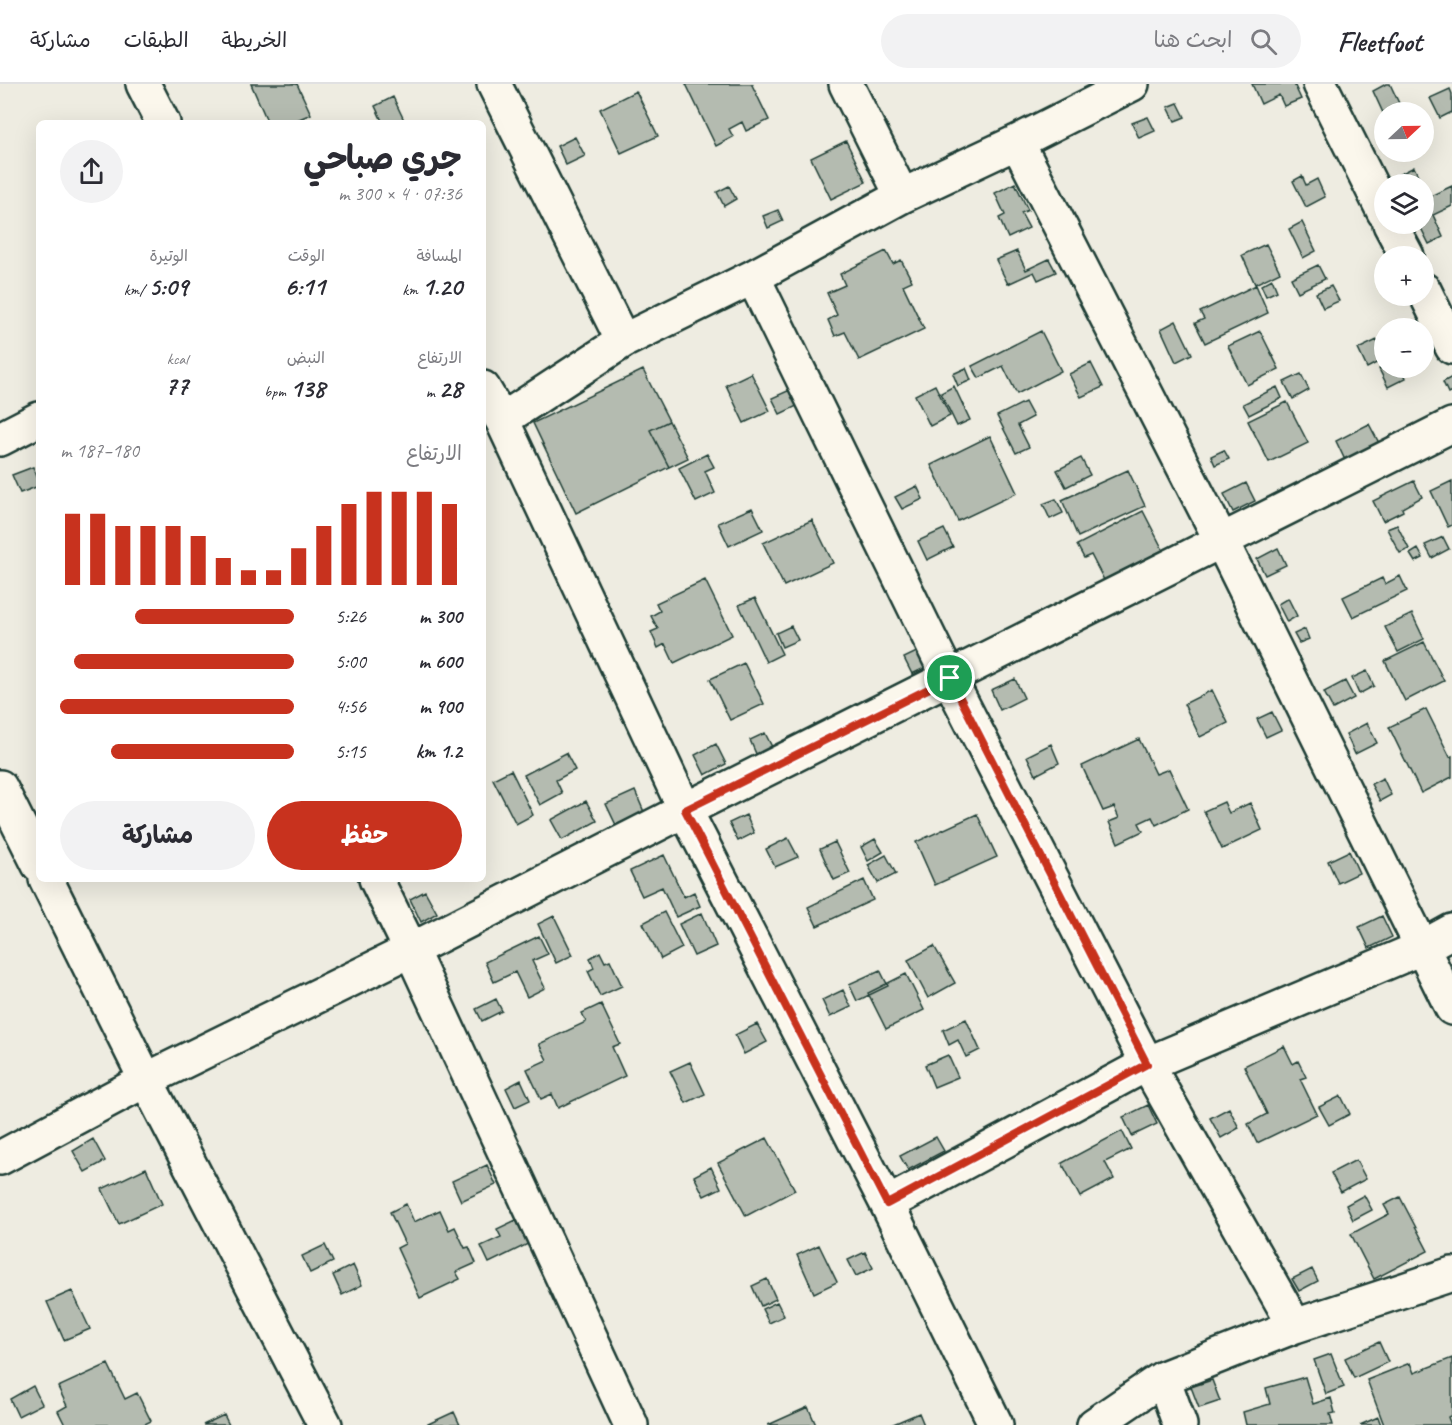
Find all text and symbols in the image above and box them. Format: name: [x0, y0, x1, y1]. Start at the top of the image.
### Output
search box: [881, 14, 1301, 68]
text: Fleetfoot: [1337, 24, 1422, 59]
icon: search: [1247, 25, 1280, 58]
text: ابحث هنا: [1154, 26, 1232, 54]
text: مشاركة: [30, 27, 91, 53]
text: الطبقات: [124, 27, 189, 53]
text: الخريطة: [222, 27, 287, 53]
north arrow: [1374, 102, 1434, 162]
map controls: [1374, 102, 1434, 378]
text: جري صباحي: [303, 137, 462, 179]
button: share: [60, 140, 123, 203]
button: layers: [1374, 174, 1434, 234]
text: 07:36 · 4 × 300 m: [338, 181, 462, 206]
text: الوتيرة: [149, 246, 188, 266]
text: الوقت: [288, 246, 325, 266]
text: المسافة: [416, 246, 462, 266]
button: +: [1374, 246, 1434, 306]
text: 5:09: [148, 270, 188, 303]
text: 6:11: [284, 270, 325, 303]
text: 1.20: [422, 270, 462, 303]
text: /km: [124, 280, 148, 300]
text: km: [402, 280, 422, 300]
button: −: [1374, 318, 1434, 378]
text: النبض: [287, 348, 325, 368]
text: الارتفاع: [417, 348, 462, 368]
text: kcal: [167, 349, 188, 369]
text: 77: [165, 369, 188, 402]
text: 138: [290, 372, 325, 405]
text: 28: [439, 372, 462, 405]
text: bpm: [264, 382, 290, 402]
text: m: [426, 382, 439, 402]
text: 180–187 m: [60, 438, 139, 463]
text: الارتفاع: [406, 441, 462, 466]
text: 5:26: [335, 604, 366, 629]
text: 300 m: [419, 604, 462, 629]
text: 5:00: [335, 649, 366, 674]
text: 600 m: [418, 649, 462, 674]
pin: [924, 652, 975, 703]
icon: arrive: [933, 661, 966, 694]
text: 4:56: [335, 694, 366, 719]
text: 900 m: [419, 694, 462, 719]
text: 5:15: [335, 739, 366, 764]
text: 1.2 km: [415, 739, 462, 764]
button: مشاركة: [60, 801, 255, 870]
button: حفظ: [267, 801, 462, 870]

